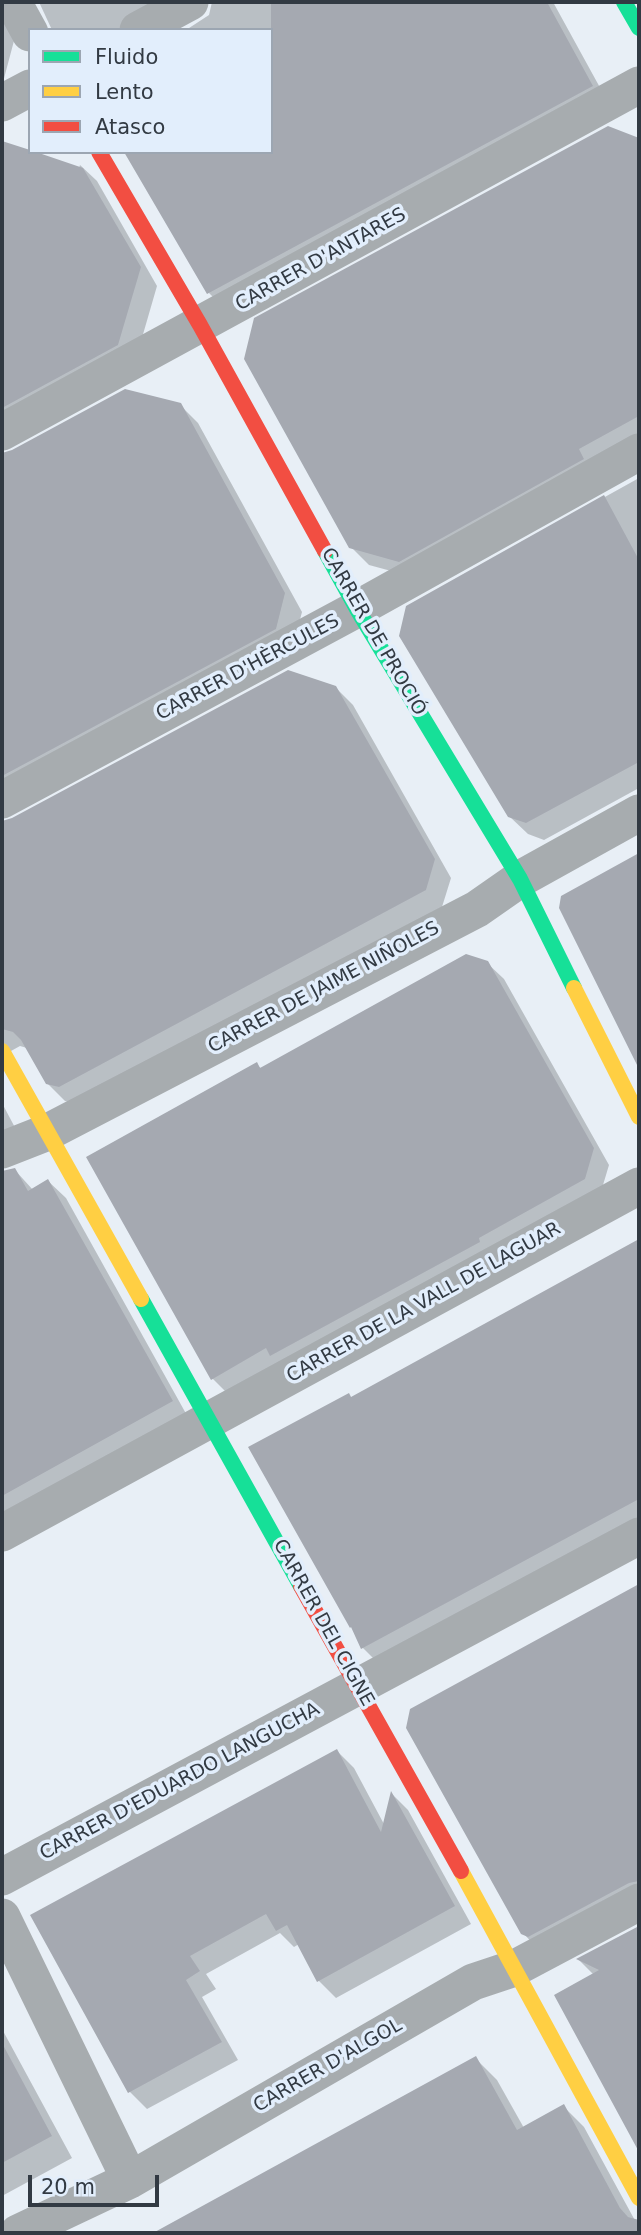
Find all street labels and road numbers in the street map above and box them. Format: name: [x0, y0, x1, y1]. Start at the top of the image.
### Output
street label: CARRER D'ANTARES: [232, 204, 410, 316]
street label: CARRER DE PROCIÓ: [316, 544, 430, 720]
street label: CARRER D'HÈRCULES: [153, 610, 343, 726]
street label: CARRER DE JAIME NIÑOLES: [205, 917, 443, 1059]
street label: CARRER DE LA VALL DE LAGUAR: [283, 1218, 565, 1388]
street label: CARRER DEL CIGNE: [268, 1536, 378, 1710]
street label: CARRER D'EDUARDO LANGUCHA: [36, 1698, 324, 1866]
street label: CARRER D'ALGOL: [250, 2014, 406, 2118]

